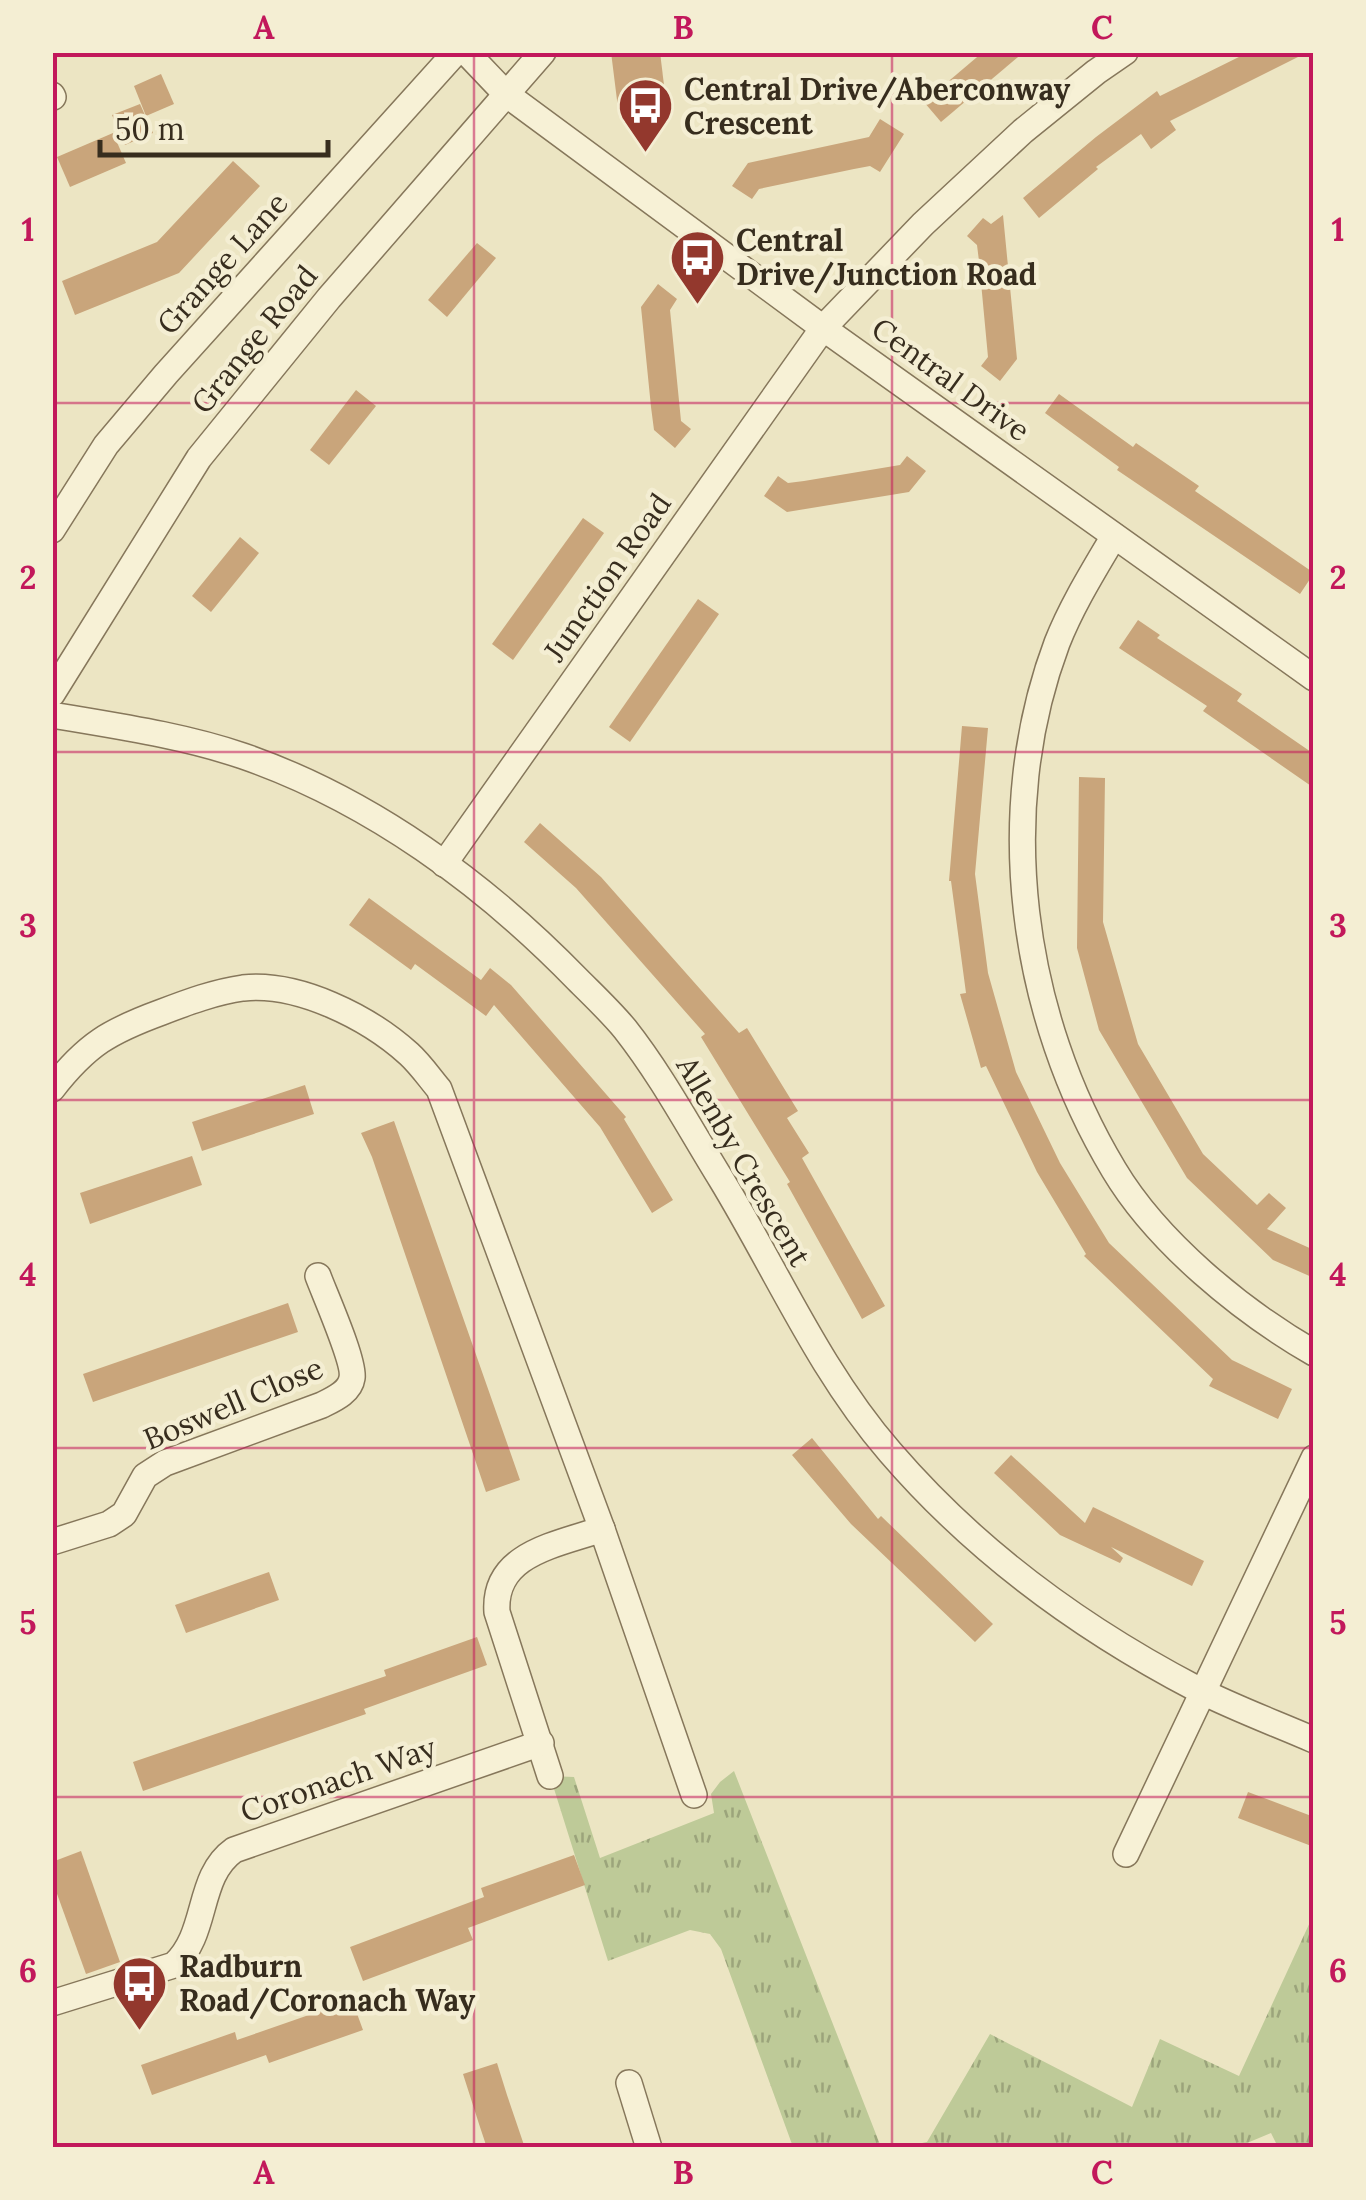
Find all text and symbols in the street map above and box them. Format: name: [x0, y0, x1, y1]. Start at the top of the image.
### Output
text: A: [253, 7, 275, 48]
text: B: [672, 7, 694, 48]
text: C: [1091, 7, 1113, 48]
place label: Central Drive/Aberconway Crescent: [684, 70, 1071, 142]
bus stop icon: Central Drive/Aberconway Crescent: [615, 76, 675, 155]
scale bar: [100, 95, 328, 157]
text: 50 m: [115, 110, 185, 148]
street label: Grange Lane: [148, 184, 296, 342]
text: 1: [22, 209, 35, 250]
text: 1: [1332, 209, 1345, 250]
place label: Central Drive/Junction Road: [736, 221, 1037, 294]
bus stop icon: Central Drive/Junction Road: [667, 227, 727, 306]
street label: Grange Road: [183, 257, 326, 421]
street label: Central Drive: [865, 309, 1037, 449]
street label: Junction Road: [535, 486, 679, 669]
text: 2: [19, 557, 37, 598]
text: 2: [1329, 557, 1347, 598]
text: 3: [19, 905, 37, 946]
text: 3: [1329, 905, 1347, 946]
street label: Allenby Crescent: [667, 1048, 820, 1274]
text: 4: [19, 1254, 37, 1295]
text: 4: [1329, 1254, 1347, 1295]
street label: Boswell Close: [138, 1348, 328, 1458]
text: 5: [19, 1602, 37, 1643]
text: 5: [1329, 1602, 1347, 1643]
street label: Coronach Way: [235, 1728, 441, 1831]
place label: Radburn Road/Coronach Way: [179, 1947, 476, 2020]
text: 6: [19, 1950, 37, 1991]
text: 6: [1329, 1950, 1347, 1991]
bus stop icon: Radburn Road/Coronach Way: [110, 1953, 170, 2032]
text: A: [253, 2152, 275, 2193]
text: B: [672, 2152, 694, 2193]
text: C: [1091, 2152, 1113, 2193]

